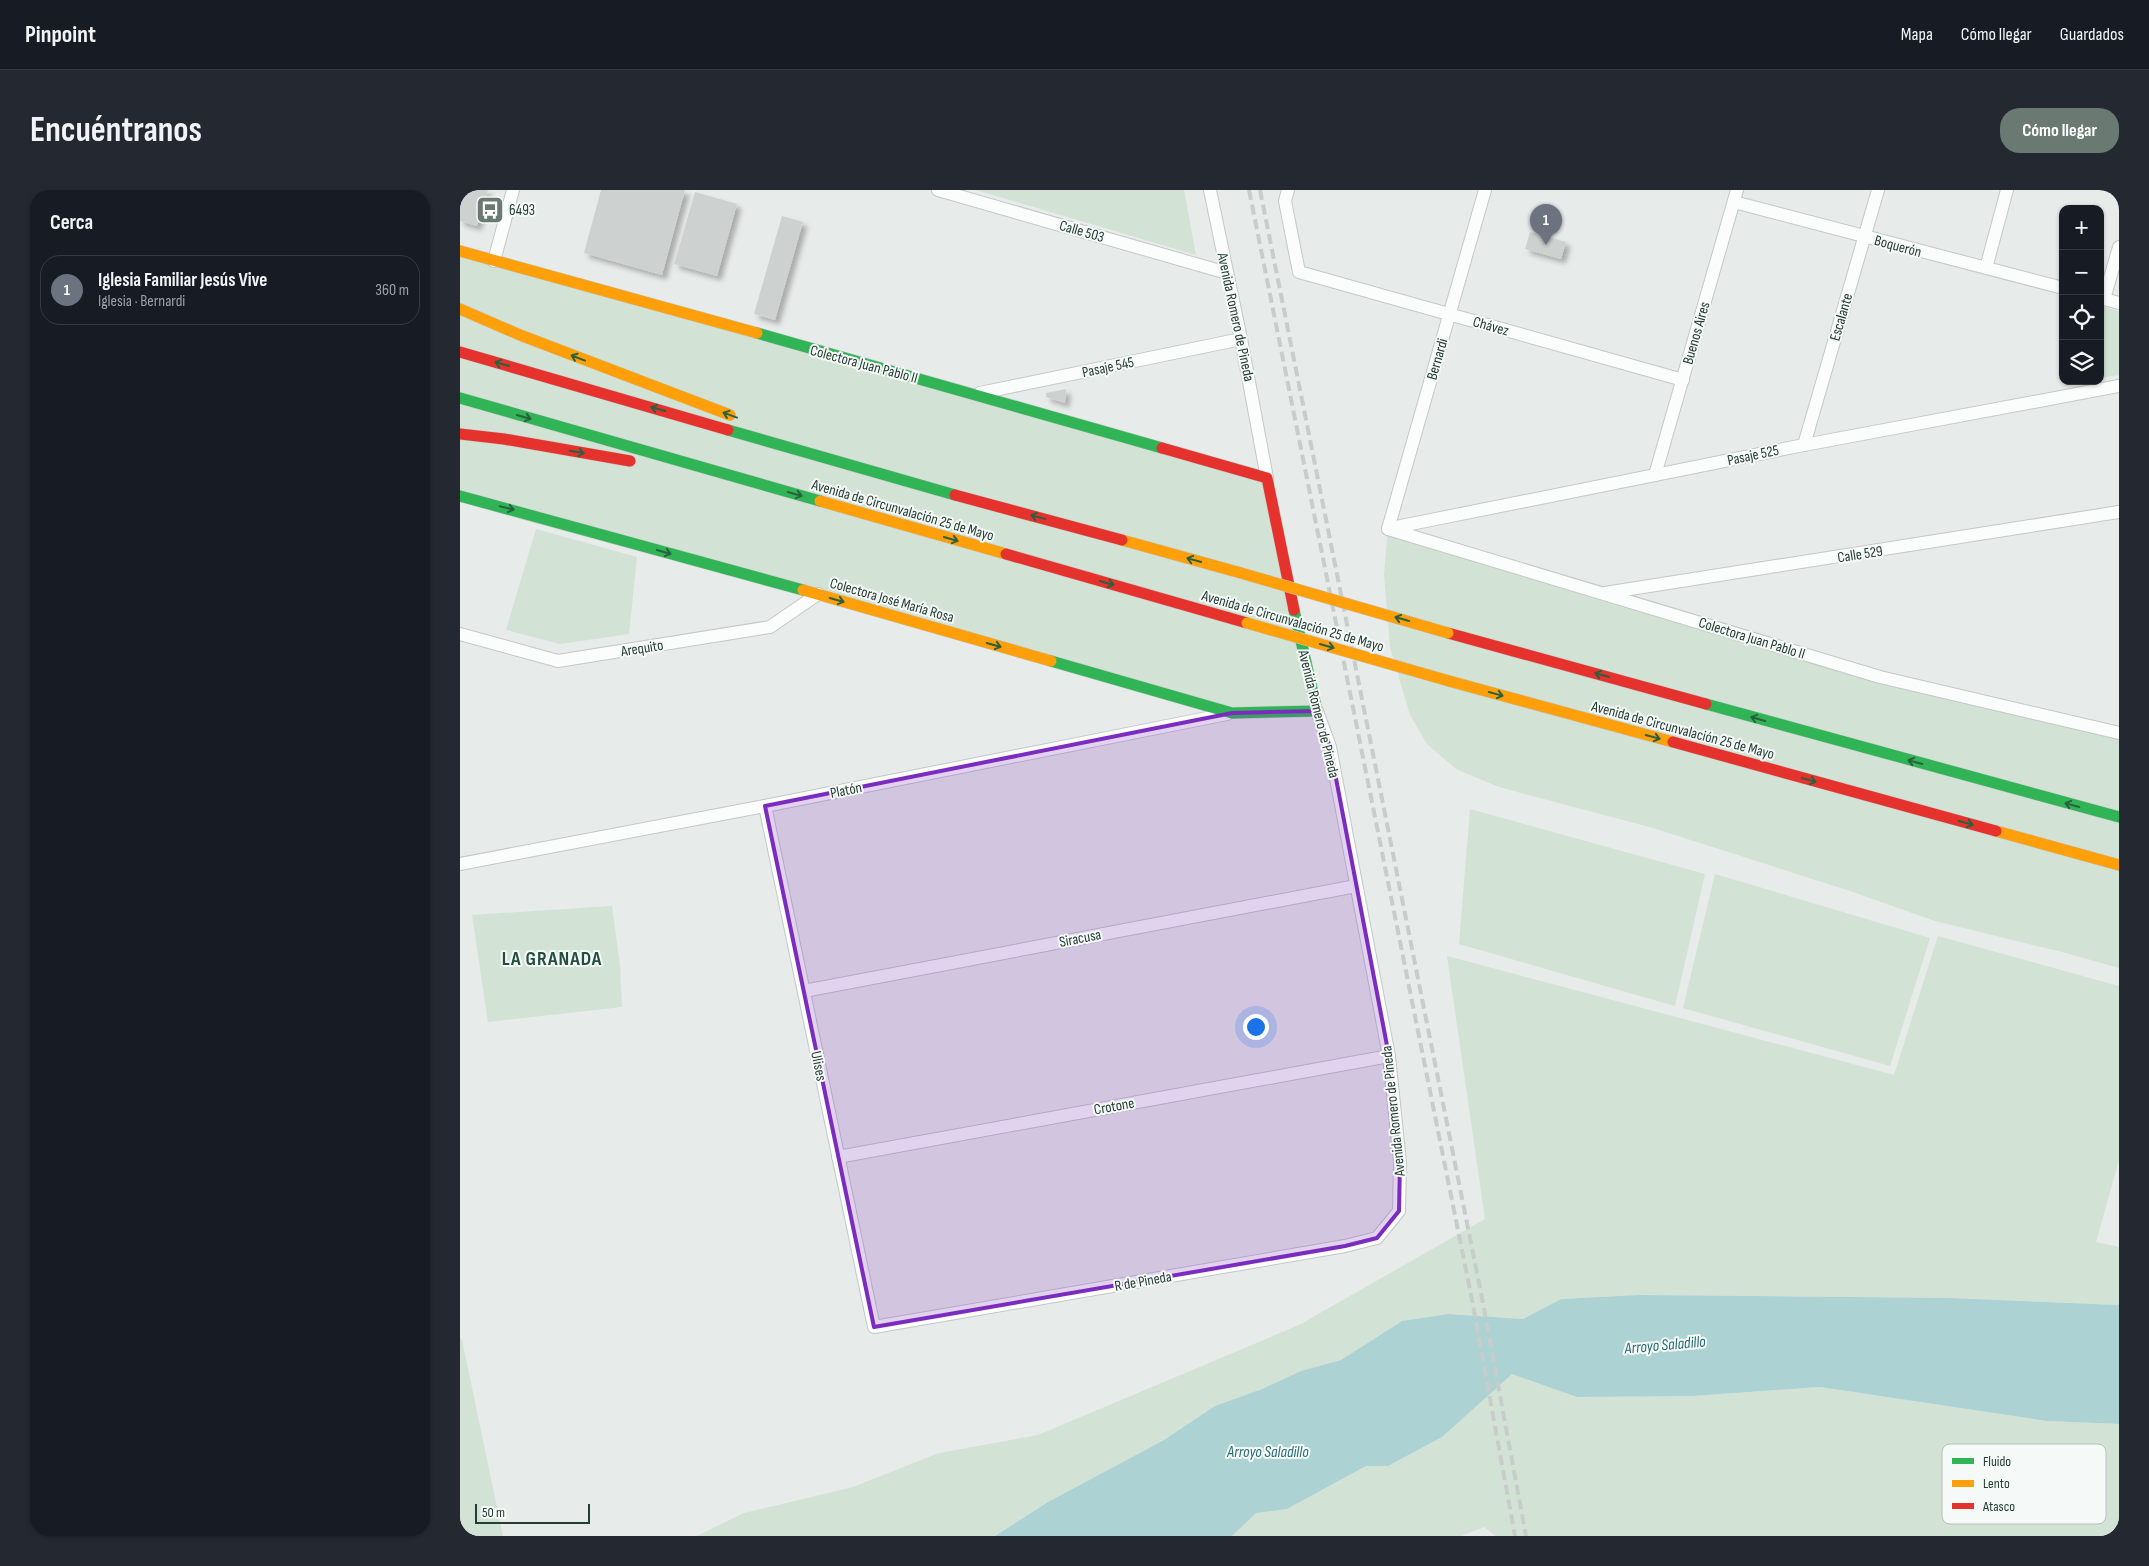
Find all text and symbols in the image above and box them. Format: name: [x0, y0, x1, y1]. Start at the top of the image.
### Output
text: Pinpoint: [25, 20, 96, 49]
text: Mapa: [1901, 24, 1933, 45]
text: Cómo llegar: [1961, 24, 2032, 45]
text: Guardados: [2060, 24, 2124, 45]
button: Cómo llegar: [2000, 108, 2119, 153]
text: Encuéntranos: [30, 109, 202, 152]
bus stop icon: 6493: [475, 195, 505, 225]
place label: 6493: [509, 201, 535, 220]
pin: 1: [1530, 204, 1562, 245]
map controls: [2059, 205, 2104, 385]
button: +: [2059, 205, 2104, 250]
text: Cerca: [50, 210, 93, 235]
street label: Calle 503: [1057, 216, 1106, 247]
street label: Boquerón: [1872, 231, 1924, 262]
street label: Avenida Romero de Pineda: [1212, 250, 1258, 383]
button: −: [2059, 250, 2104, 295]
text: Iglesia Familiar Jesús Vive: [98, 269, 267, 292]
text: 1: [64, 281, 70, 300]
text: 360 m: [375, 281, 409, 300]
street label: Escalante: [1826, 291, 1857, 343]
text: Iglesia · Bernardi: [98, 292, 185, 311]
button: locate: [2059, 295, 2104, 340]
street label: Buenos Aires: [1679, 300, 1714, 367]
street label: Chávez: [1471, 312, 1512, 341]
street label: Bernardi: [1423, 336, 1453, 382]
button: layers: [2059, 340, 2104, 385]
street label: Colectora Juan Pablo II: [808, 341, 920, 388]
one-way arrow: [571, 353, 586, 362]
street label: Pasaje 545: [1080, 353, 1136, 382]
one-way arrow: [495, 359, 511, 369]
one-way arrow: [651, 404, 667, 414]
one-way arrow: [723, 410, 738, 419]
one-way arrow: [515, 412, 531, 422]
street label: Pasaje 525: [1726, 441, 1781, 470]
one-way arrow: [569, 447, 585, 457]
street label: Avenida de Circunvalación 25 de Mayo: [809, 475, 996, 546]
one-way arrow: [786, 490, 802, 500]
one-way arrow: [499, 504, 515, 514]
one-way arrow: [1030, 512, 1046, 521]
one-way arrow: [943, 535, 959, 544]
street label: Calle 529: [1836, 542, 1884, 567]
one-way arrow: [655, 547, 671, 557]
one-way arrow: [1187, 555, 1203, 564]
street label: Colectora José María Rosa: [828, 574, 956, 627]
one-way arrow: [1099, 579, 1115, 589]
street label: Avenida de Circunvalación 25 de Mayo: [1199, 586, 1386, 657]
one-way arrow: [829, 595, 845, 605]
street label: Colectora Juan Pablo II: [1696, 613, 1807, 664]
one-way arrow: [1394, 614, 1410, 624]
street label: Arequito: [618, 636, 665, 661]
one-way arrow: [985, 640, 1001, 650]
one-way arrow: [1319, 642, 1335, 652]
street label: Avenida Romero de Pineda: [1293, 647, 1344, 780]
one-way arrow: [1594, 670, 1610, 680]
one-way arrow: [1487, 690, 1503, 700]
street label: Avenida de Circunvalación 25 de Mayo: [1588, 697, 1776, 764]
one-way arrow: [1751, 714, 1767, 723]
one-way arrow: [1644, 733, 1660, 743]
one-way arrow: [1907, 757, 1923, 767]
one-way arrow: [1801, 776, 1817, 786]
street label: Platón: [829, 778, 864, 803]
one-way arrow: [2064, 799, 2080, 809]
one-way arrow: [1958, 819, 1974, 829]
street label: Siracusa: [1057, 925, 1103, 952]
district label: LA GRANADA: [502, 947, 602, 971]
your location: [1243, 1014, 1269, 1040]
street label: Avenida Romero de Pineda: [1377, 1045, 1410, 1178]
street label: Ulises: [806, 1049, 831, 1083]
street label: Crotone: [1092, 1094, 1136, 1119]
street label: R de Pineda: [1113, 1267, 1173, 1296]
water label: Arroyo Saladillo: [1623, 1332, 1707, 1359]
water label: Arroyo Saladillo: [1226, 1443, 1309, 1462]
legend: [1942, 1444, 2106, 1524]
text: Fluido: [1983, 1453, 2011, 1470]
text: Lento: [1983, 1475, 2010, 1492]
text: Atasco: [1982, 1498, 2015, 1515]
scale bar: [475, 1501, 590, 1524]
text: 50 m: [482, 1504, 505, 1521]

